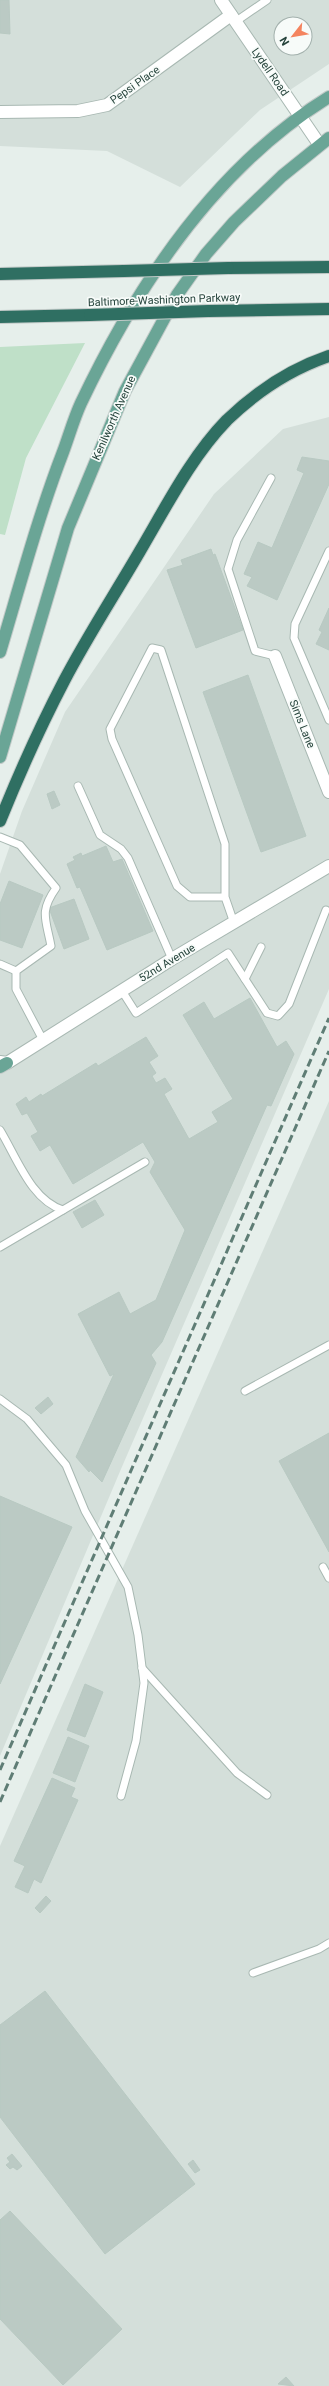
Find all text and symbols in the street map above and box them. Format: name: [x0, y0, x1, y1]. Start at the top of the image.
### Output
north arrow: [273, 16, 313, 56]
text: N: [277, 34, 292, 48]
street label: Lydell Road: [249, 45, 291, 99]
street label: Pepsi Place: [108, 63, 162, 107]
street label: Baltimore-Washington Parkway: [88, 291, 241, 309]
street label: Kenilworth Avenue: [90, 374, 138, 462]
street label: Sims Lane: [286, 698, 318, 750]
street label: 52nd Avenue: [137, 941, 198, 985]

